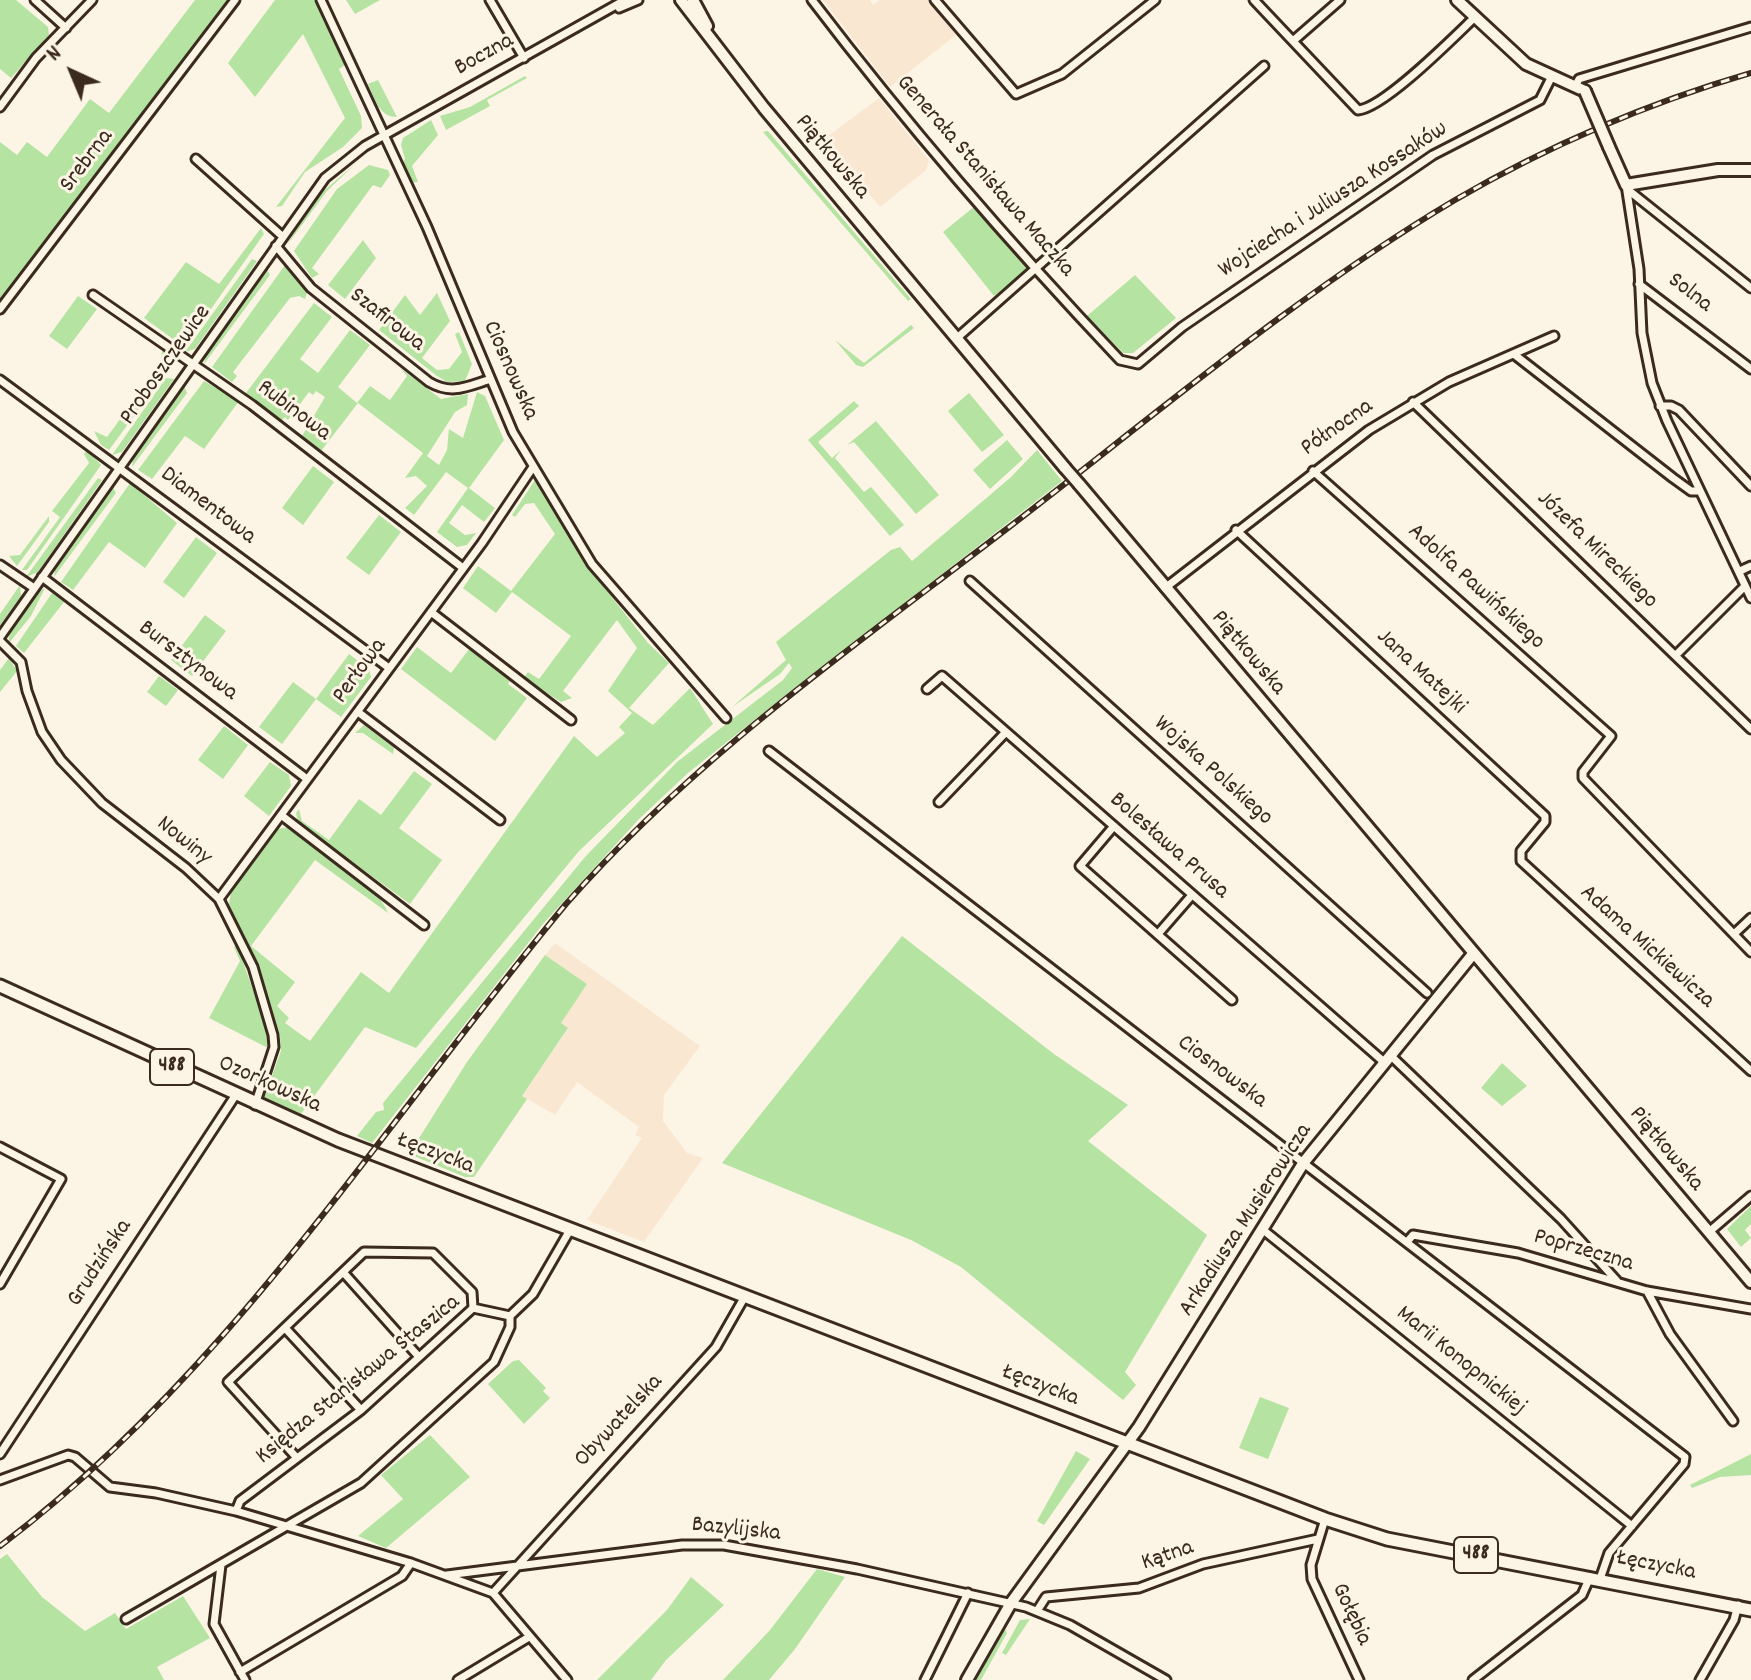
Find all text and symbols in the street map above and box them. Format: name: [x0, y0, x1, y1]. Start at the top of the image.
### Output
street label: Boczna: [450, 28, 520, 84]
north arrow: [32, 32, 112, 112]
text: N: [40, 39, 70, 69]
street label: Generała Stanisława Maczka: [888, 70, 1080, 284]
street label: Piątkowska: [787, 110, 875, 206]
street label: Wojciecha i Juliusza Kossaków: [1214, 116, 1454, 286]
street label: Srebrna: [55, 125, 121, 199]
street label: Solna: [1661, 267, 1717, 321]
street label: Szafirowa: [342, 282, 430, 360]
street label: Proboszczewice: [115, 300, 219, 432]
street label: Ciosnowska: [474, 317, 544, 425]
street label: Rubinowa: [250, 375, 336, 449]
street label: Północna: [1296, 394, 1380, 464]
street label: Diamentowa: [153, 462, 261, 552]
street label: Józefa Mireckiego: [1529, 486, 1663, 616]
street label: Adolfa Pawińskiego: [1400, 519, 1550, 657]
street label: Piątkowska: [1203, 606, 1291, 702]
street label: Bursztynowa: [132, 615, 242, 709]
street label: Jana Matejki: [1369, 624, 1471, 722]
street label: Perłowa: [328, 634, 394, 710]
street label: Wojska Polskiego: [1146, 711, 1278, 833]
street label: Bolesława Prusa: [1102, 787, 1234, 907]
street label: Nowiny: [149, 811, 217, 873]
street label: Adama Mickiewicza: [1573, 880, 1719, 1016]
street label: Ciosnowska: [1170, 1030, 1272, 1116]
road number: 488: [150, 1049, 194, 1085]
street label: Ozorkowska: [213, 1051, 325, 1121]
street label: Piątkowska: [1621, 1102, 1709, 1198]
street label: Arkadiusza Musierowicza: [1174, 1119, 1320, 1323]
street label: Łęczycka: [393, 1127, 477, 1183]
street label: Grudzińska: [62, 1215, 140, 1313]
street label: Poprzeczna: [1530, 1224, 1636, 1280]
street label: Księdza Stanisława Staszica: [251, 1290, 467, 1472]
street label: Marii Konopnickiej: [1389, 1301, 1531, 1423]
street label: Łęczycka: [998, 1359, 1082, 1415]
street label: Obywatelska: [570, 1369, 670, 1475]
street label: Bazylijska: [690, 1512, 782, 1550]
street label: Kątna: [1138, 1535, 1198, 1579]
road number: 488: [1454, 1537, 1498, 1573]
street label: Łęczycka: [1614, 1545, 1698, 1589]
street label: Gołębia: [1323, 1579, 1377, 1651]

